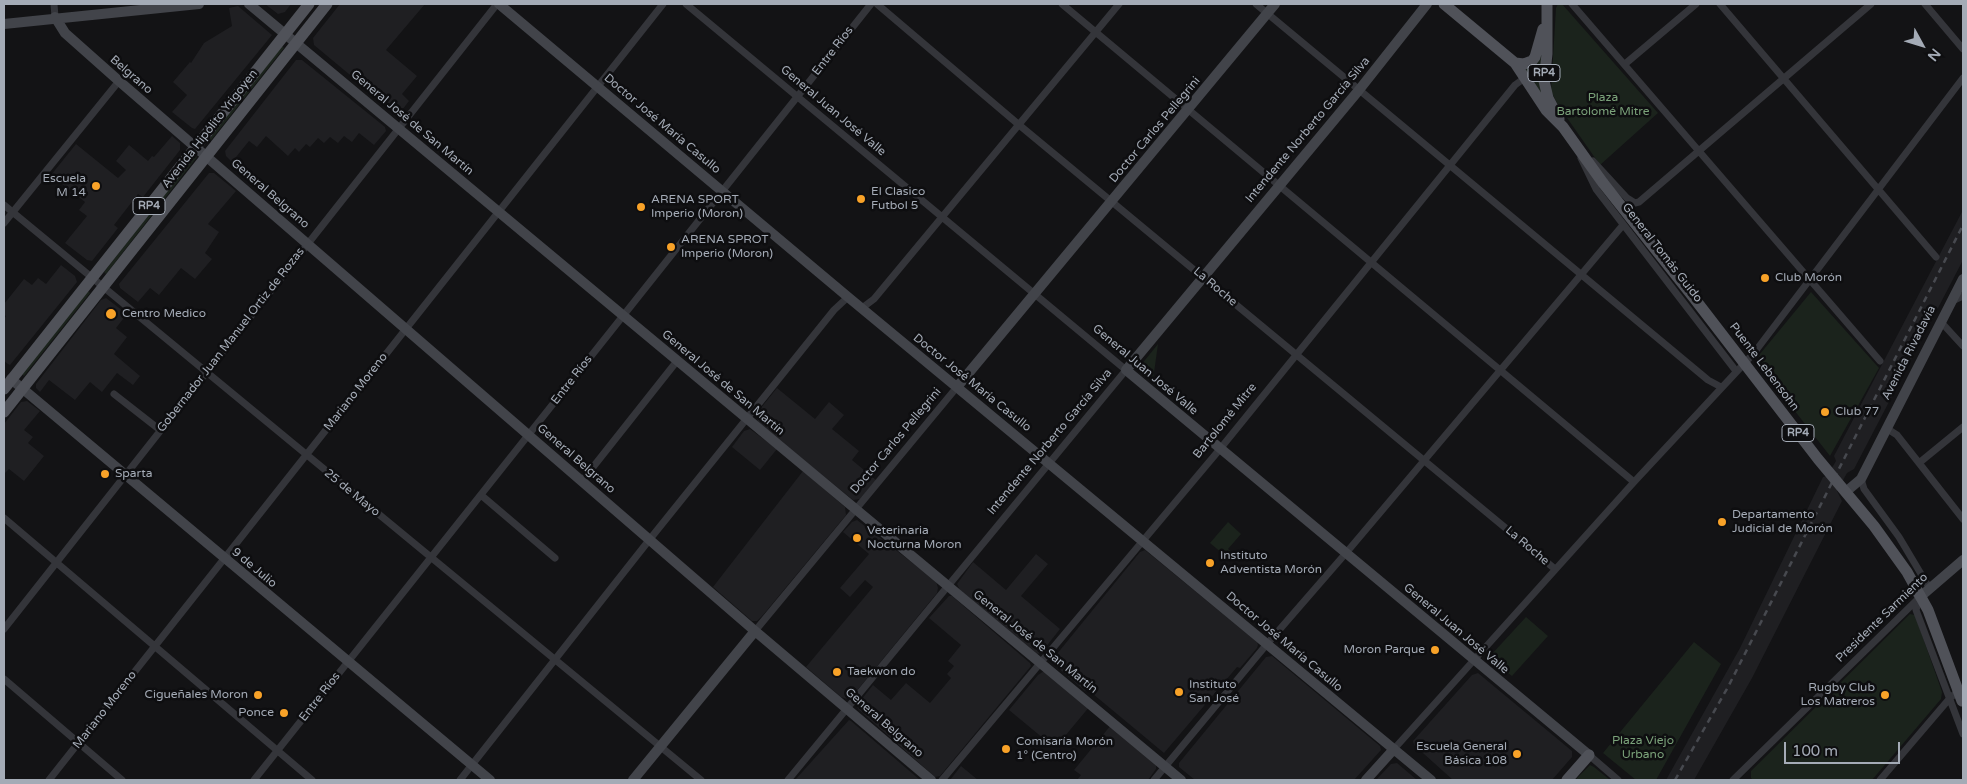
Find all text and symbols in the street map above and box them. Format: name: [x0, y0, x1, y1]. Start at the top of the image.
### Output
north arrow: [1897, 20, 1947, 70]
street label: Entre Ríos: [809, 24, 857, 78]
text: N: [1924, 45, 1944, 64]
street label: Belgrano: [107, 53, 155, 97]
street label: Intendente Norberto García Silva: [1243, 54, 1373, 206]
street label: General Juan José Valle: [777, 63, 889, 159]
road number: RP4: [1528, 64, 1560, 82]
street label: Avenida Hipólito Yrigoyen: [159, 67, 261, 191]
street label: General José de San Martín: [348, 67, 476, 179]
street label: Doctor José María Casullo: [601, 71, 723, 177]
street label: Doctor Carlos Pellegrini: [1107, 74, 1203, 186]
park label: Plaza Bartolomé Mitre: [1557, 91, 1649, 119]
street label: General Belgrano: [228, 156, 312, 232]
place label: Escuela M 14: [42, 172, 86, 200]
marker: Escuela M 14: [90, 180, 102, 192]
place label: El Clasico Futbol 5: [871, 185, 925, 213]
place label: ARENA SPORT Imperio (Moron): [651, 193, 743, 221]
marker: El Clasico Futbol 5: [855, 193, 867, 205]
road number: RP4: [133, 198, 165, 215]
street label: General Tomás Guido: [1619, 200, 1705, 306]
marker: ARENA SPORT Imperio (Moron): [635, 201, 647, 213]
place label: ARENA SPROT Imperio (Moron): [681, 233, 773, 261]
marker: ARENA SPROT Imperio (Moron): [665, 241, 677, 253]
street label: Gobernador Juan Manuel Ortiz de Rozas: [154, 245, 308, 435]
street label: La Roche: [1190, 264, 1240, 310]
place label: Club Morón: [1775, 271, 1842, 285]
marker: Club Morón: [1759, 272, 1771, 284]
street label: Avenida Rivadavia: [1879, 303, 1939, 403]
marker: Centro Medico: [104, 307, 118, 321]
place label: Centro Medico: [122, 307, 206, 321]
street label: Puente Lebensohn: [1726, 320, 1802, 414]
street label: General Juan José Valle: [1089, 322, 1201, 418]
street label: General José de San Martín: [659, 327, 787, 439]
street label: Doctor José María Casullo: [910, 331, 1034, 435]
street label: Mariano Moreno: [321, 350, 391, 434]
street label: Entre Ríos: [548, 353, 596, 407]
street label: Intendente Norberto García Silva: [985, 366, 1115, 518]
street label: Bartolomé Mitre: [1190, 380, 1260, 462]
street label: Doctor Carlos Pellegrini: [848, 385, 944, 497]
place label: Club 77: [1835, 405, 1879, 419]
marker: Club 77: [1819, 406, 1831, 418]
street label: General Belgrano: [534, 421, 618, 497]
road number: RP4: [1782, 424, 1814, 442]
street label: 25 de Mayo: [321, 466, 383, 520]
place label: Sparta: [115, 467, 153, 481]
marker: Sparta: [99, 468, 111, 480]
place label: Departamento Judicial de Morón: [1732, 508, 1833, 536]
marker: Departamento Judicial de Morón: [1716, 516, 1728, 528]
street label: La Roche: [1502, 523, 1552, 569]
place label: Veterinaria Nocturna Moron: [867, 524, 962, 552]
marker: Veterinaria Nocturna Moron: [851, 532, 863, 544]
street label: 9 de Julio: [229, 545, 279, 591]
place label: Instituto Adventista Morón: [1220, 549, 1322, 577]
marker: Instituto Adventista Morón: [1204, 557, 1216, 569]
street label: Presidente Sarmiento: [1833, 570, 1931, 666]
street label: General Juan José Valle: [1400, 581, 1512, 677]
street label: General José de San Martín: [970, 587, 1100, 697]
street label: Doctor José María Casullo: [1223, 589, 1345, 695]
place label: Moron Parque: [1344, 643, 1425, 657]
marker: Moron Parque: [1429, 644, 1441, 656]
place label: Taekwon do: [847, 665, 915, 679]
marker: Taekwon do: [831, 666, 843, 678]
street label: Mariano Moreno: [70, 668, 140, 752]
street label: Entre Ríos: [296, 670, 344, 724]
place label: Instituto San José: [1189, 678, 1239, 706]
place label: Rugby Club Los Matreros: [1800, 681, 1875, 709]
street label: General Belgrano: [842, 685, 926, 761]
marker: Instituto San José: [1173, 686, 1185, 698]
place label: Cigueñales Moron: [145, 688, 248, 702]
marker: Cigueñales Moron: [252, 689, 264, 701]
marker: Rugby Club Los Matreros: [1879, 689, 1891, 701]
place label: Ponce: [238, 706, 274, 720]
marker: Ponce: [278, 707, 290, 719]
scale bar: [1787, 732, 1903, 764]
park label: Plaza Viejo Urbano: [1612, 734, 1674, 762]
place label: Comisaría Morón 1° (Centro): [1016, 735, 1113, 763]
place label: Escuela General Básica 108: [1416, 740, 1507, 768]
text: 100 m: [1792, 742, 1838, 760]
marker: Comisaría Morón 1° (Centro): [1000, 743, 1012, 755]
marker: Escuela General Básica 108: [1511, 748, 1523, 760]

